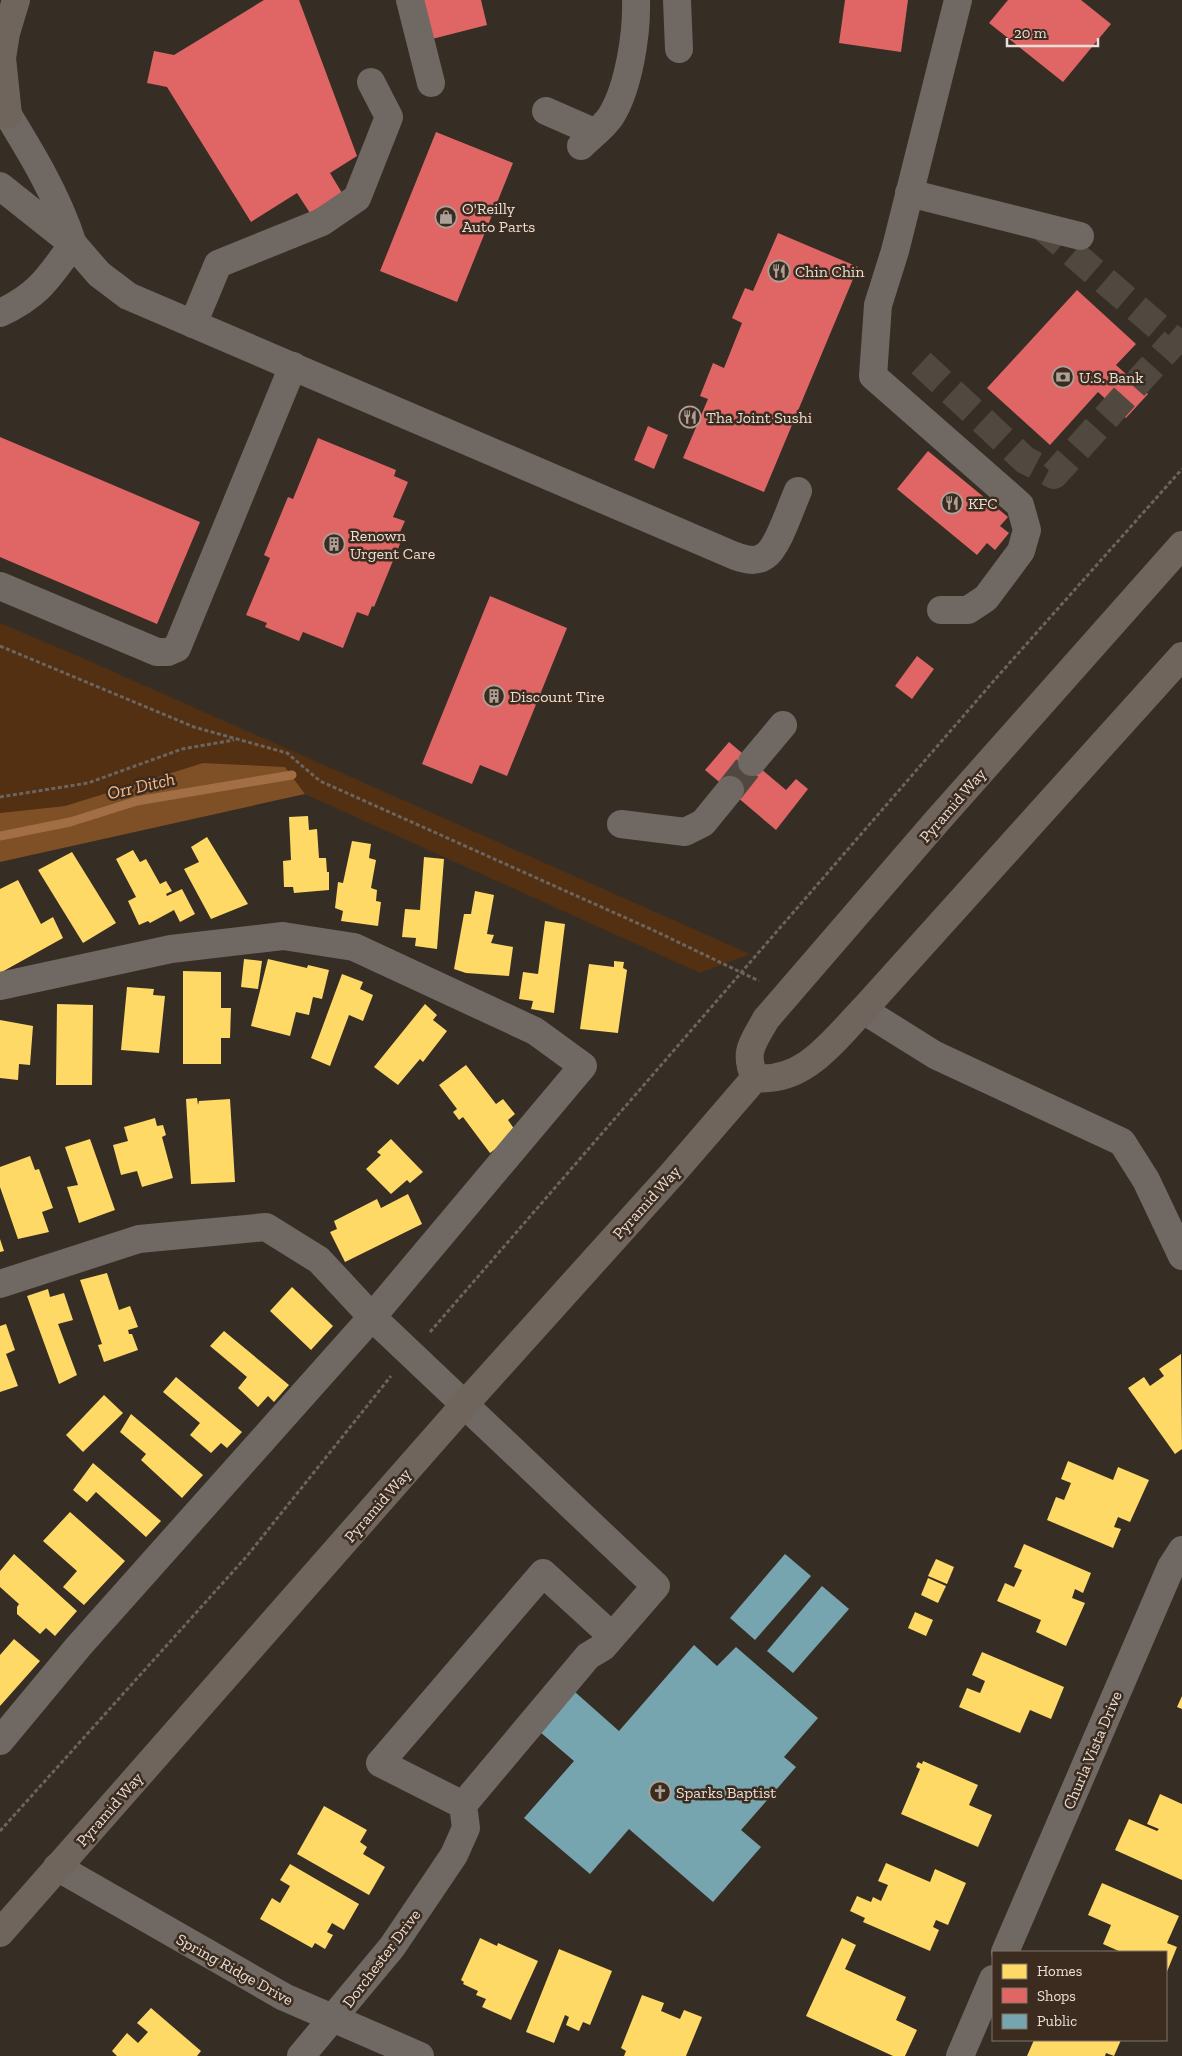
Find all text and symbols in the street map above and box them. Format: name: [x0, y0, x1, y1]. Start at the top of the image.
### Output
scale bar: [1007, 15, 1098, 47]
text: 20 m: [1014, 24, 1047, 42]
place label: O'Reilly Auto Parts: [462, 199, 535, 236]
shop icon: O'Reilly Auto Parts: [434, 205, 458, 229]
restaurant icon: Chin Chin: [767, 259, 791, 283]
place label: Chin Chin: [795, 262, 865, 281]
bank icon: U.S. Bank: [1051, 365, 1075, 389]
place label: U.S. Bank: [1079, 368, 1144, 387]
restaurant icon: Tha Joint Sushi: [678, 405, 702, 429]
place label: Tha Joint Sushi: [706, 408, 813, 427]
restaurant icon: KFC: [940, 491, 964, 515]
place label: KFC: [968, 494, 998, 513]
place label: Renown Urgent Care: [350, 526, 435, 563]
building icon: Renown Urgent Care: [322, 532, 346, 556]
building icon: Discount Tire: [482, 684, 506, 708]
place label: Discount Tire: [510, 687, 604, 706]
street label: Pyramid Way: [915, 764, 990, 846]
water label: Orr Ditch: [105, 768, 177, 804]
street label: Pyramid Way: [609, 1161, 685, 1243]
street label: Pyramid Way: [340, 1464, 415, 1546]
street label: Churla Vista Drive: [1059, 1688, 1126, 1812]
street label: Pyramid Way: [72, 1768, 147, 1850]
church icon: Sparks Baptist: [648, 1780, 672, 1804]
place label: Sparks Baptist: [676, 1783, 776, 1802]
street label: Dorchester Drive: [338, 1905, 425, 2011]
street label: Spring Ridge Drive: [173, 1929, 297, 2009]
legend: [992, 1951, 1167, 2041]
text: Homes: [1037, 1962, 1082, 1980]
text: Shops: [1037, 1987, 1076, 2005]
text: Public: [1037, 2012, 1077, 2030]

